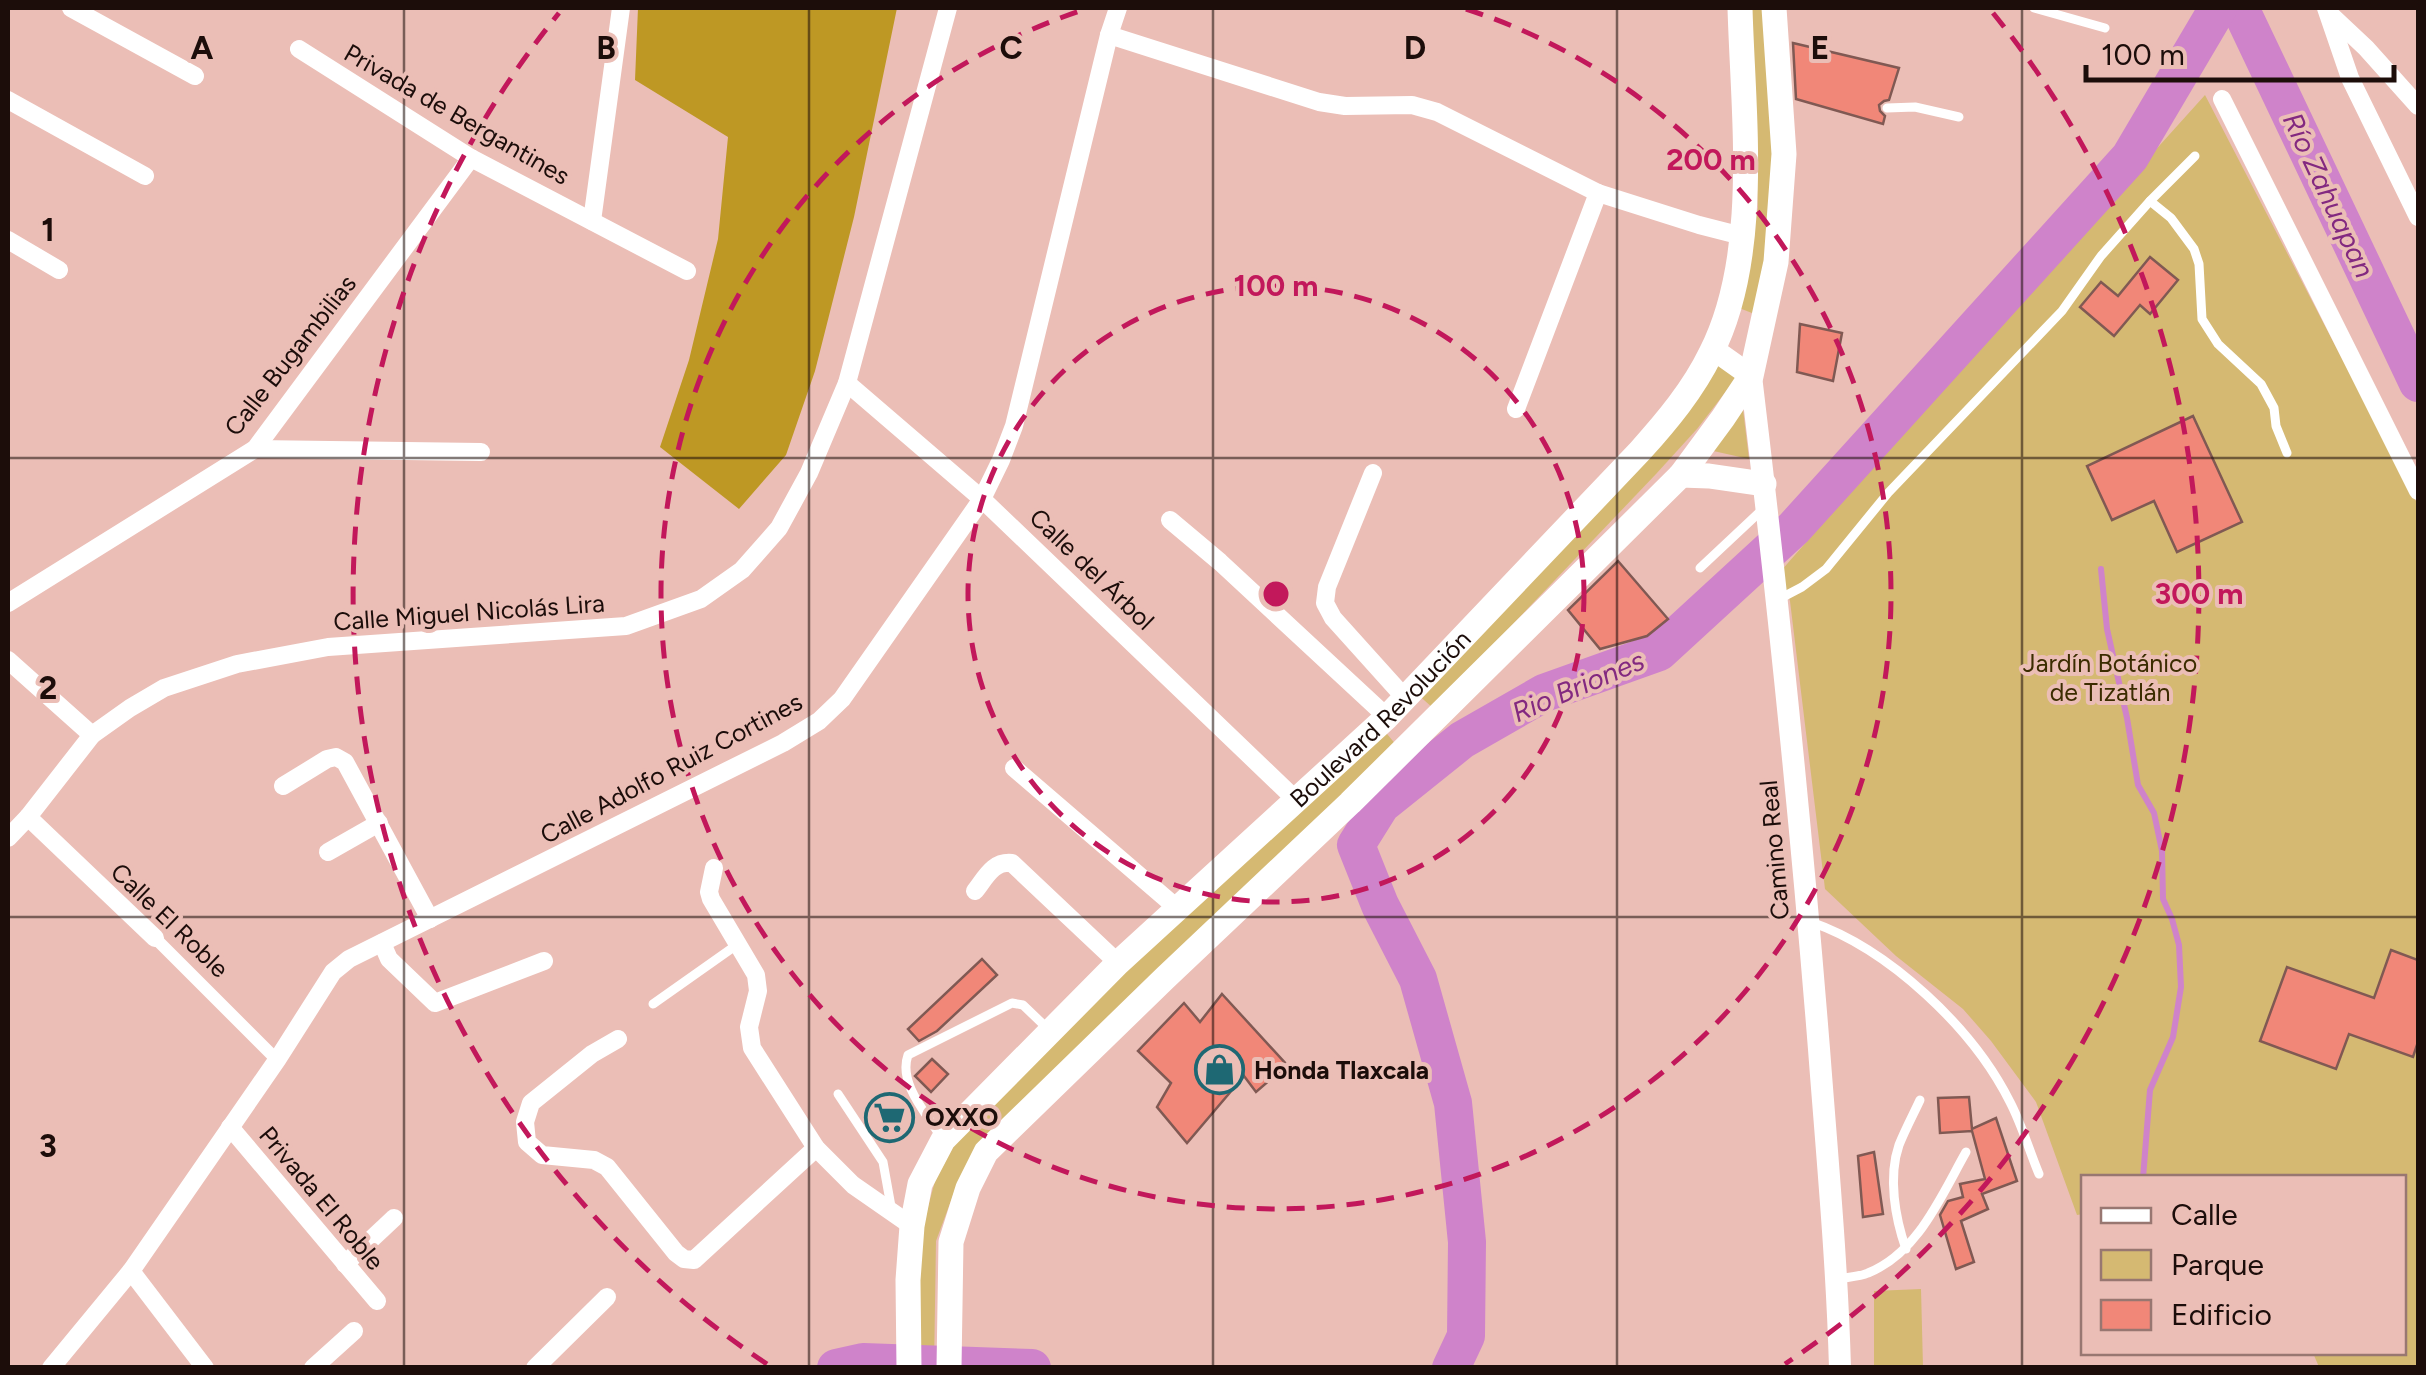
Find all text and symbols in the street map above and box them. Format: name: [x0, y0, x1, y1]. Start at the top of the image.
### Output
scale bar: [2086, 20, 2394, 82]
text: A: [191, 29, 214, 67]
text: B: [596, 29, 616, 67]
text: C: [999, 29, 1023, 67]
text: D: [1404, 29, 1426, 67]
text: E: [1811, 29, 1829, 67]
text: 100 m: [2101, 36, 2185, 73]
street label: Privada de Bergantines: [339, 37, 575, 191]
water label: Río Zahuapan: [2276, 107, 2382, 283]
text: 200 m: [1666, 141, 1756, 178]
text: 1: [41, 211, 55, 249]
text: 100 m: [1234, 267, 1318, 304]
street label: Calle Bugambilias: [218, 269, 362, 441]
street label: Calle del Árbol: [1023, 502, 1161, 636]
text: 300 m: [2155, 575, 2243, 612]
centre of rings: [1258, 576, 1294, 612]
street label: Calle Miguel Nicolás Lira: [332, 588, 606, 636]
street label: Boulevard Revolución: [1284, 624, 1477, 813]
water label: Rio Briones: [1507, 643, 1649, 729]
park label: Jardín Botánico de Tizatlán: [2023, 648, 2197, 707]
text: 2: [39, 669, 57, 707]
street label: Calle Adolfo Ruiz Cortines: [535, 686, 807, 850]
street label: Camino Real: [1753, 779, 1795, 921]
street label: Calle El Roble: [105, 856, 235, 984]
shop icon: Honda Tlaxcala: [1193, 1044, 1245, 1096]
place label: Honda Tlaxcala: [1254, 1055, 1429, 1085]
supermarket icon: OXXO: [864, 1091, 916, 1143]
place label: OXXO: [925, 1102, 998, 1132]
street label: Privada El Roble: [253, 1120, 391, 1276]
text: 3: [39, 1127, 57, 1165]
legend: [2081, 1175, 2406, 1355]
text: Calle: [2171, 1196, 2238, 1233]
text: Parque: [2171, 1246, 2264, 1283]
text: Edificio: [2171, 1296, 2272, 1333]

